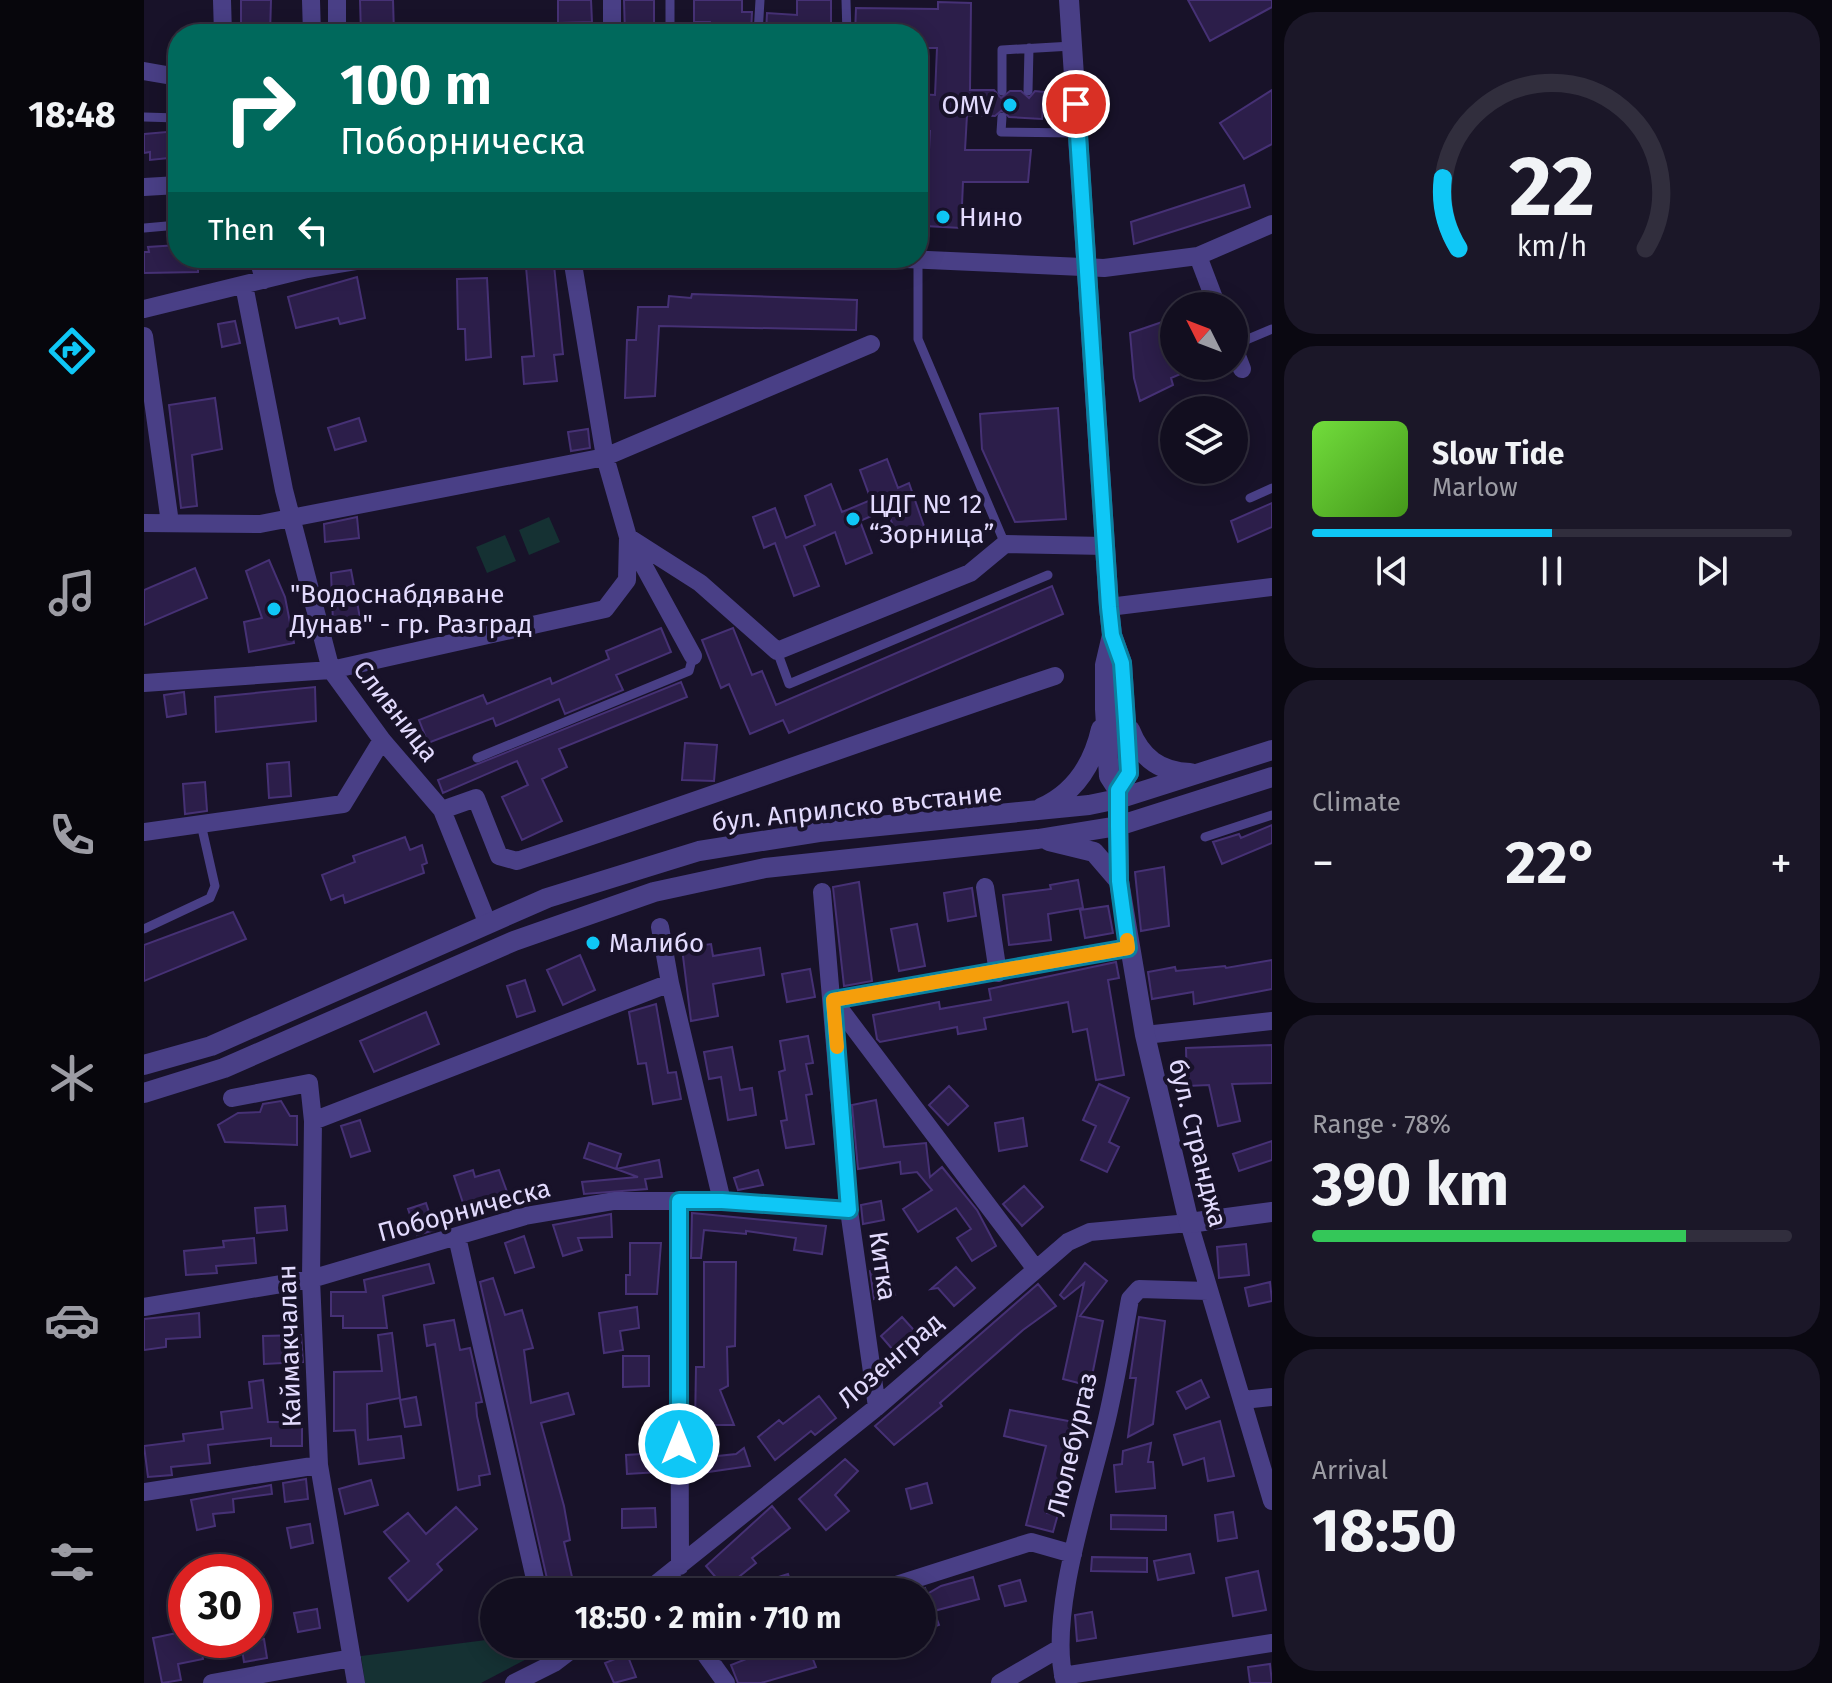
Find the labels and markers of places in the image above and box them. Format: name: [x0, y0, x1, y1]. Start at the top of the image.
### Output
pin: [1042, 70, 1110, 138]
place label: OMV: [942, 90, 995, 121]
marker: OMV: [1001, 96, 1019, 114]
place label: Нино: [959, 202, 1023, 233]
marker: Нино: [934, 208, 952, 226]
place label: ЦДГ № 12 “Зорница”: [869, 489, 994, 550]
marker: ЦДГ № 12 “Зорница”: [844, 510, 862, 528]
place label: "Водоснабдяване Дунав" - гр. Разград: [289, 579, 532, 640]
marker: "Водоснабдяване Дунав" - гр. Разград: [265, 600, 283, 618]
place label: Малибо: [609, 928, 704, 959]
marker: Малибо: [584, 934, 602, 952]

